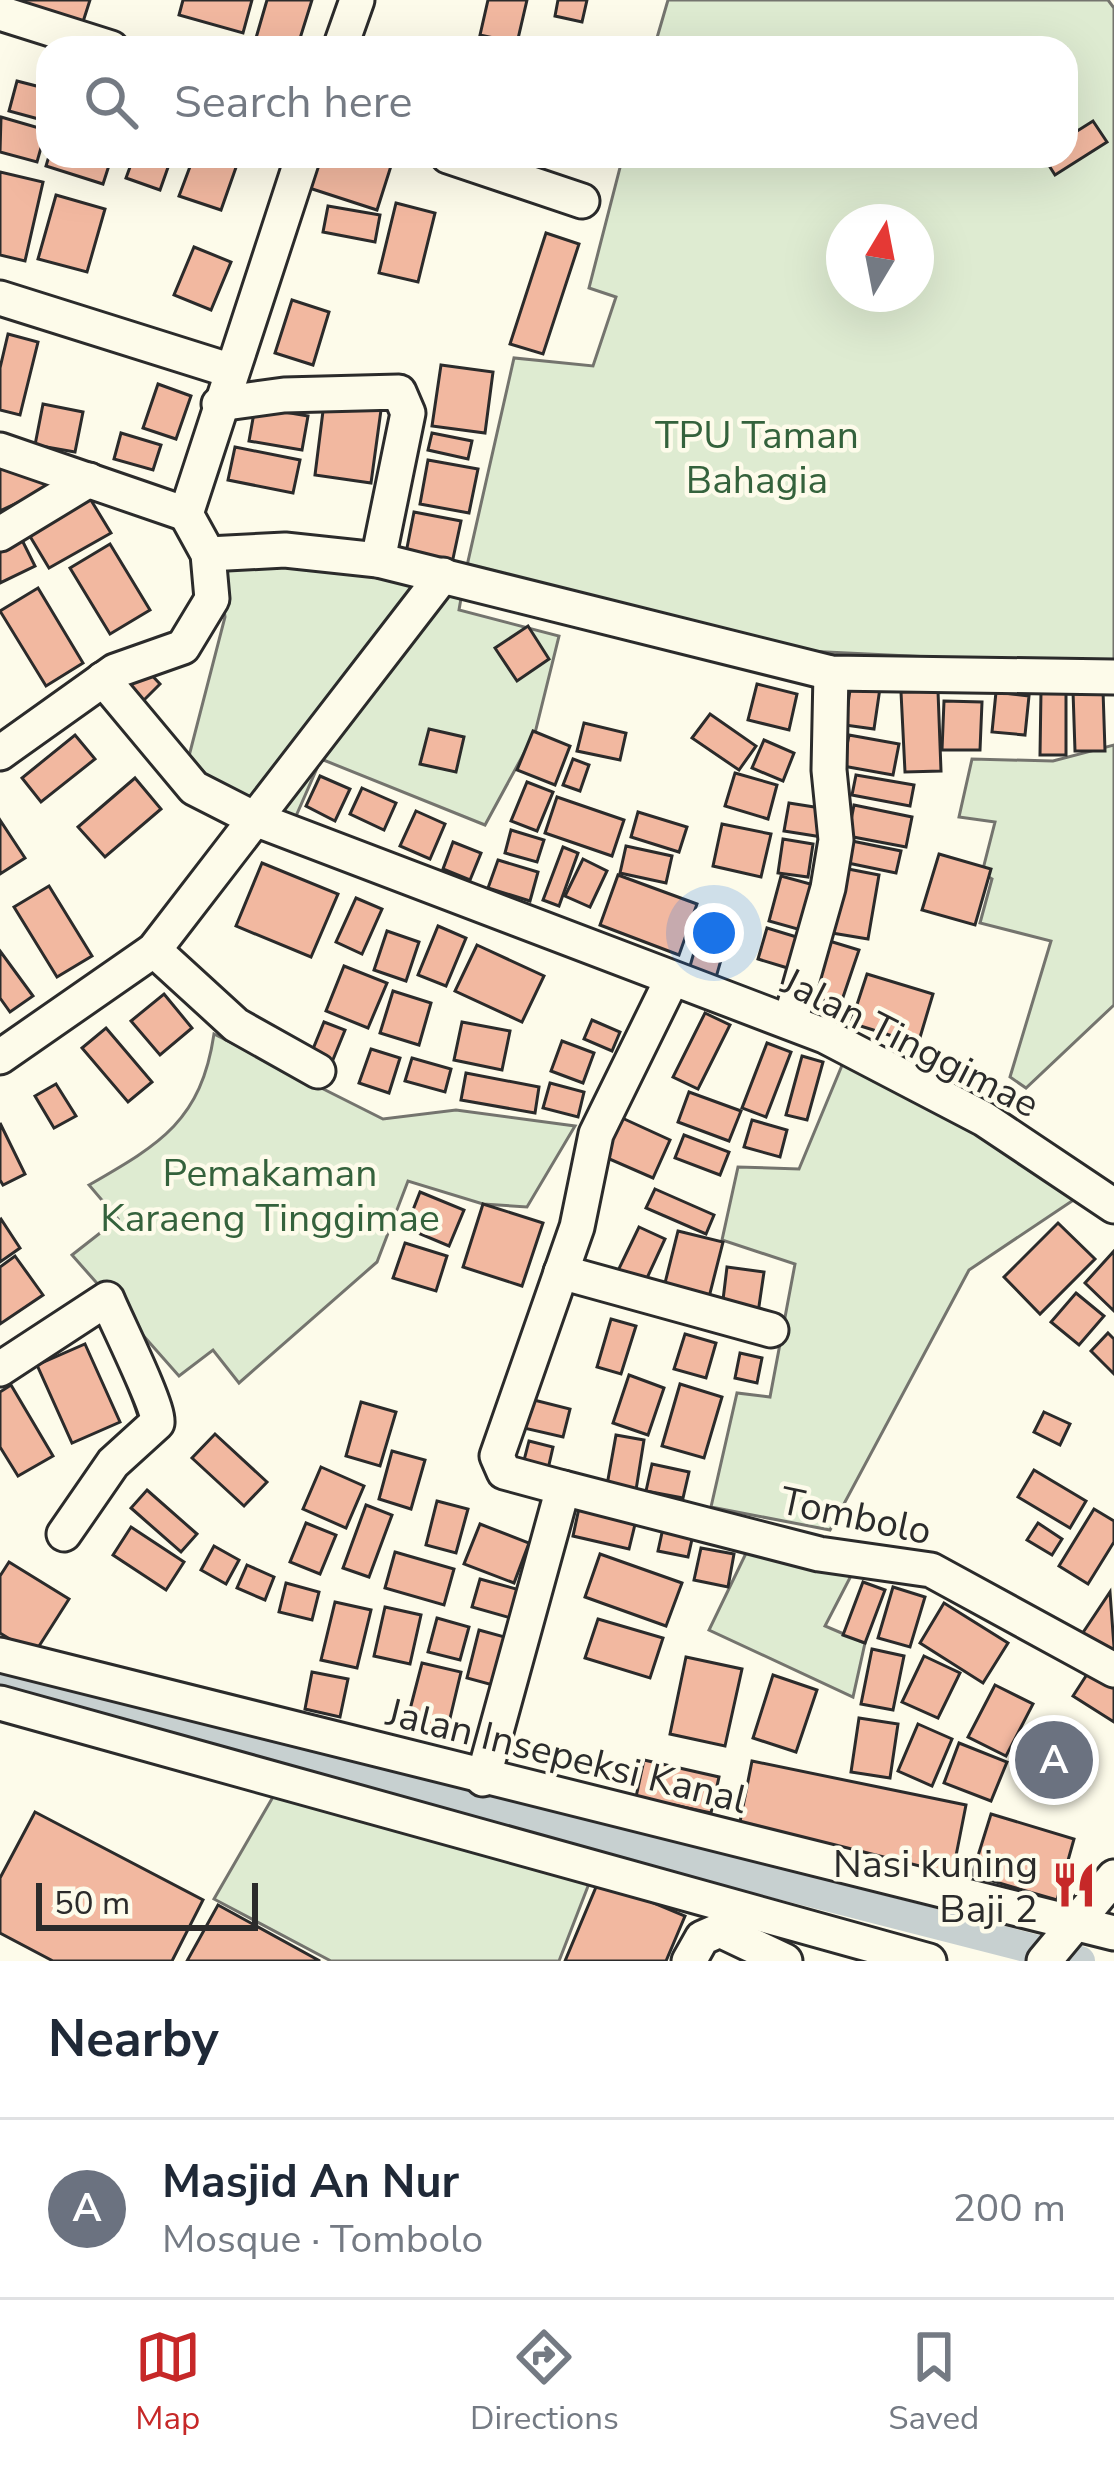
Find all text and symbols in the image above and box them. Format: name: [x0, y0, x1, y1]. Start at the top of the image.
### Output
search box: [36, 36, 1078, 168]
icon: search: [78, 69, 144, 135]
text: Search here: [174, 72, 413, 133]
north arrow: [826, 204, 934, 312]
park label: TPU Taman Bahagia: [655, 409, 859, 507]
your location: [684, 903, 744, 963]
street label: Jalan Tinggimae: [772, 955, 1048, 1131]
park label: Pemakaman Karaeng Tinggimae: [100, 1147, 440, 1245]
street label: Tombolo: [775, 1475, 936, 1558]
street label: Jalan Insepeksi Kanal: [380, 1686, 753, 1827]
pin: A: [1015, 1715, 1093, 1805]
place label: Nasi kuning Baji 2: [833, 1838, 1038, 1936]
restaurant icon: Nasi kuning Baji 2: [1049, 1860, 1099, 1910]
scale bar: [36, 1877, 258, 1930]
text: 50 m: [54, 1881, 130, 1926]
text: Nearby: [48, 2004, 219, 2074]
text: Masjid An Nur: [162, 2152, 459, 2213]
text: A: [72, 2182, 102, 2235]
text: 200 m: [952, 2182, 1066, 2235]
text: Mosque · Tombolo: [162, 2213, 483, 2266]
tab: Map: [135, 2324, 201, 2441]
tab: Directions: [470, 2324, 619, 2441]
tab: Saved: [888, 2324, 979, 2441]

